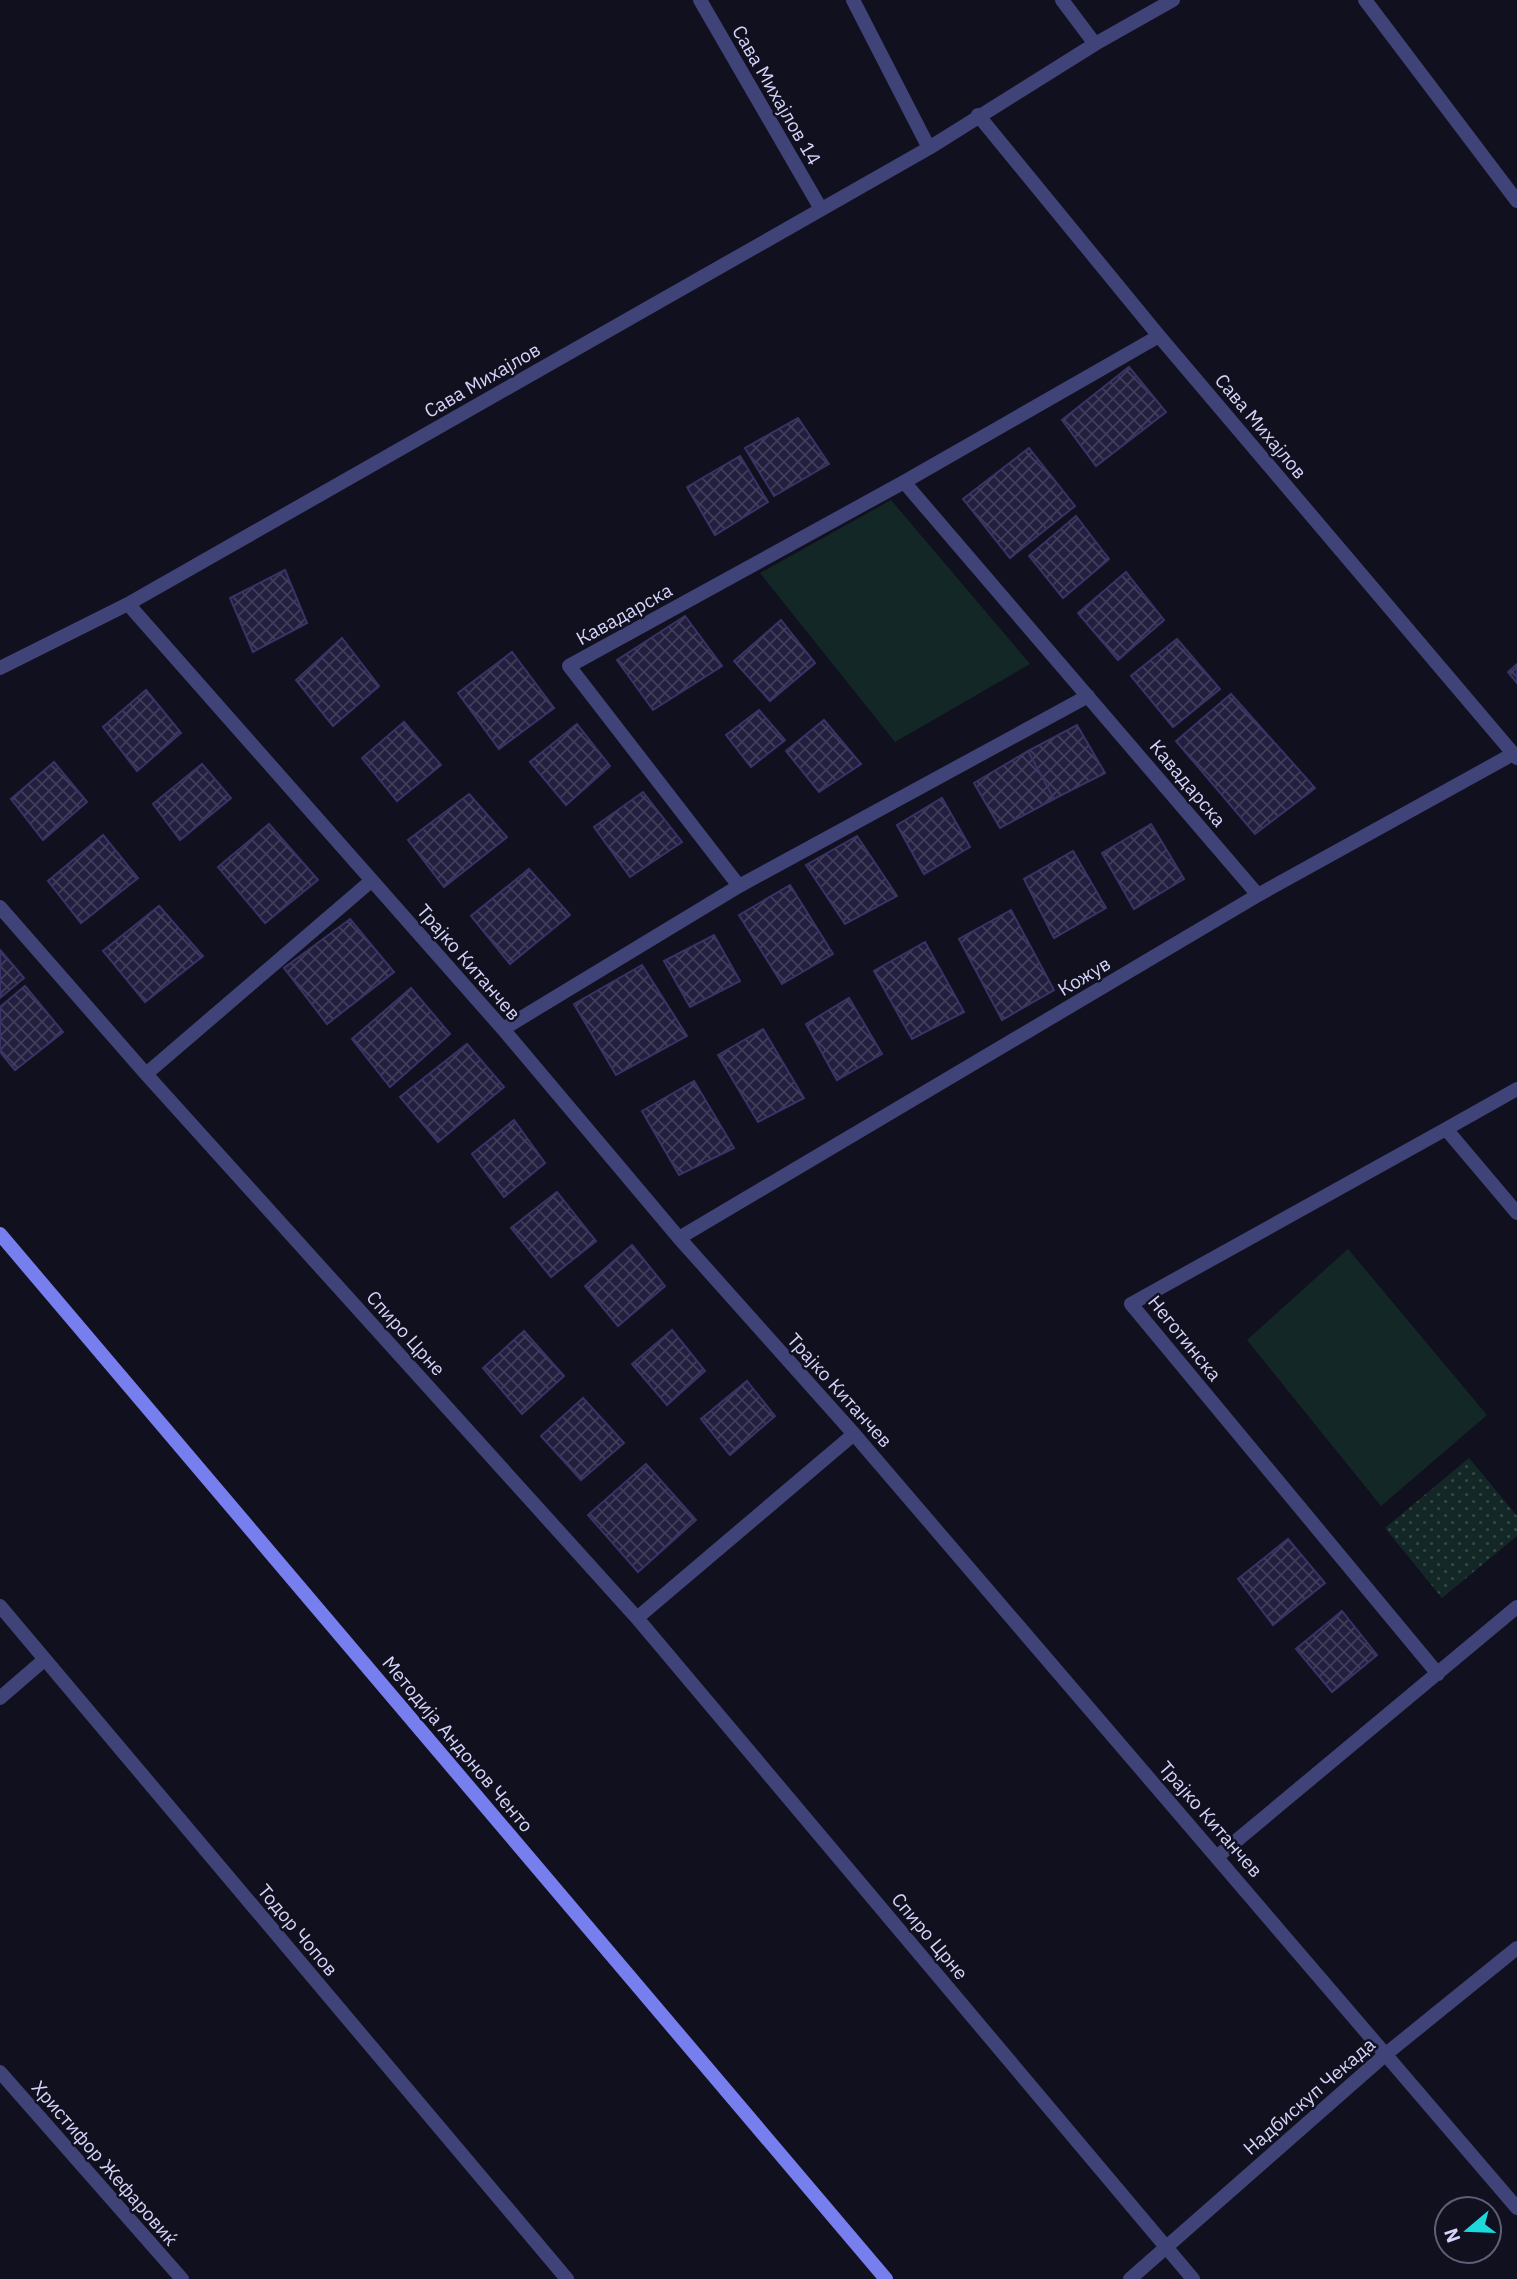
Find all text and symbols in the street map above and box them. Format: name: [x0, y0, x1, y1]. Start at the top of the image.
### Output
street label: Сава Михајлов 14: [727, 21, 827, 169]
street label: Сава Михајлов: [420, 337, 544, 423]
street label: Сава Михајлов: [1210, 368, 1312, 484]
street label: Кавадарска: [572, 578, 676, 650]
street label: Кавадарска: [1145, 735, 1231, 831]
street label: Трајко Китанчев: [412, 899, 526, 1025]
street label: Кожув: [1053, 951, 1115, 1001]
street label: Спиро Црне: [361, 1285, 451, 1381]
street label: Неготинска: [1143, 1290, 1227, 1386]
street label: Трајко Китанчев: [782, 1328, 898, 1452]
street label: Методија Андонов Ченто: [377, 1651, 539, 1837]
street label: Трајко Китанчев: [1154, 1756, 1268, 1882]
street label: Тодор Чопов: [253, 1879, 343, 1981]
street label: Спиро Црне: [887, 1887, 973, 1985]
street label: Надбискуп Чекада: [1238, 2032, 1380, 2160]
street label: Христифор Жефаровиќ: [27, 2076, 183, 2250]
north arrow: [1433, 2195, 1503, 2265]
text: N: [1438, 2225, 1466, 2246]

